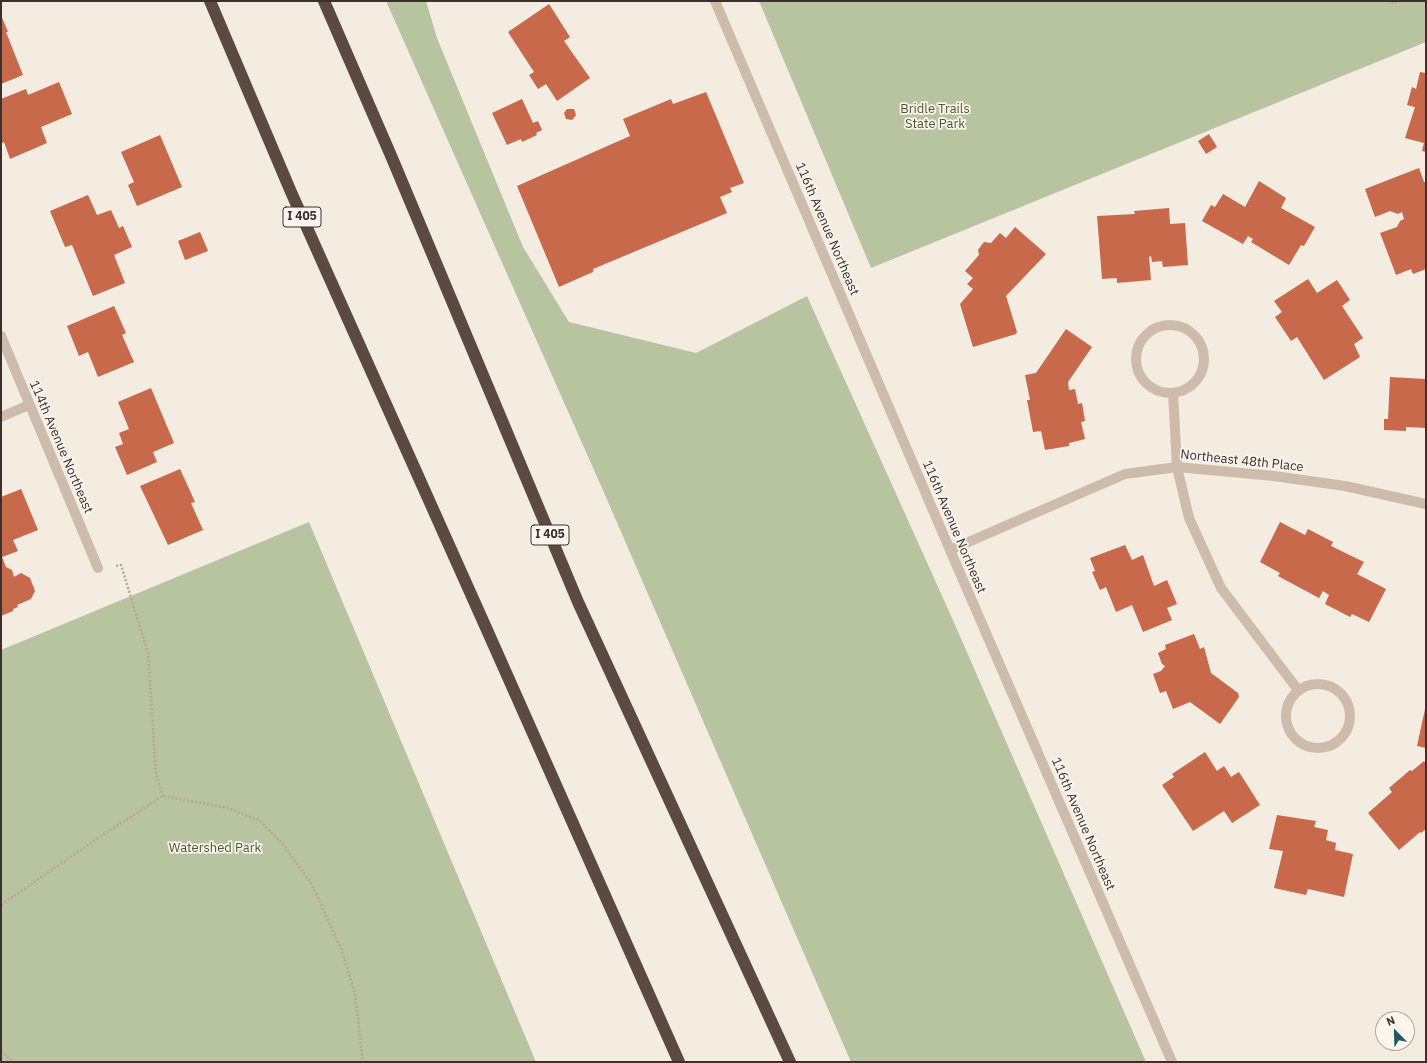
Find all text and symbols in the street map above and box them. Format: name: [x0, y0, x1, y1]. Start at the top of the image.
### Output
park label: Bridle Trails State Park: [900, 101, 970, 132]
street label: 116th Avenue Northeast: [792, 160, 862, 298]
road number: I 405: [283, 207, 321, 227]
street label: 114th Avenue Northeast: [26, 378, 96, 516]
street label: Northeast 48th Place: [1180, 447, 1304, 475]
street label: 116th Avenue Northeast: [919, 458, 989, 596]
road number: I 405: [531, 525, 569, 545]
street label: 116th Avenue Northeast: [1048, 755, 1118, 893]
park label: Watershed Park: [169, 840, 261, 856]
north arrow: [1375, 1011, 1415, 1051]
text: N: [1384, 1013, 1397, 1029]

